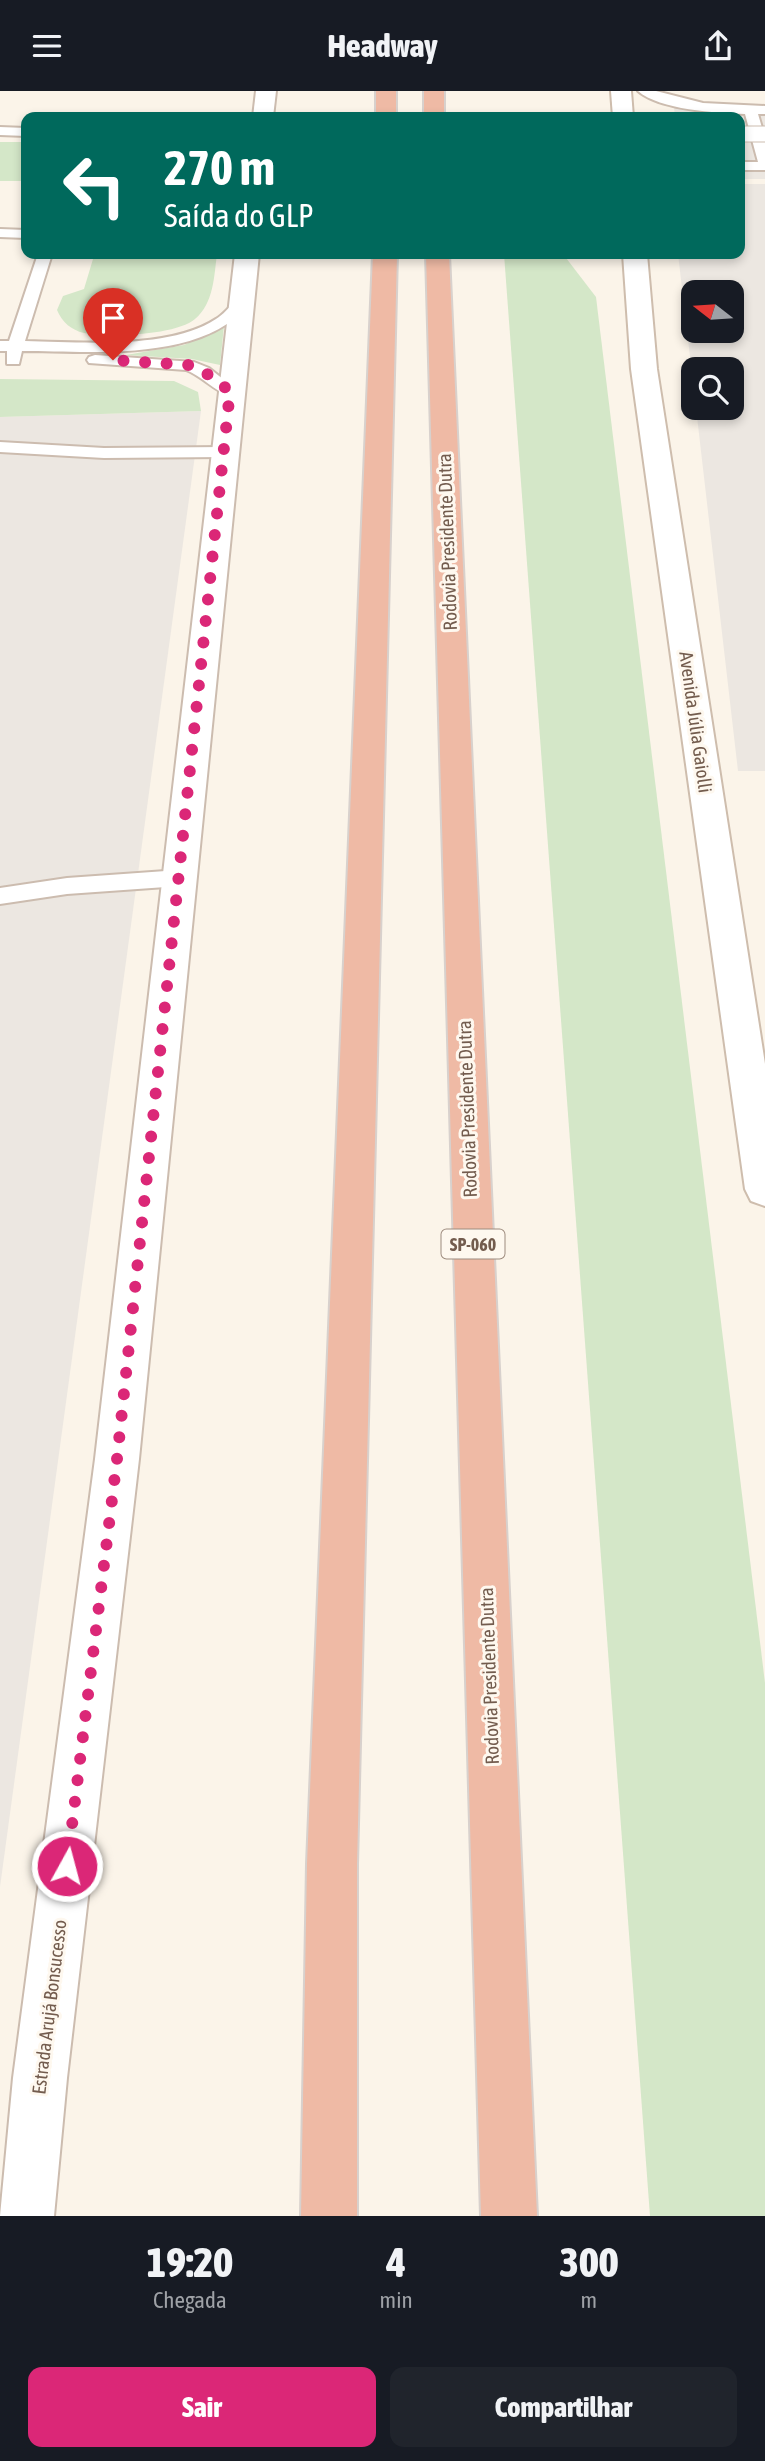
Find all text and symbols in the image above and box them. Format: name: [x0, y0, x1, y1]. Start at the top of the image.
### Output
icon: menu: [28, 27, 66, 65]
text: Headway: [327, 27, 438, 64]
icon: share: [699, 27, 737, 65]
text: 270 m: [164, 139, 275, 195]
icon: left: [49, 140, 140, 231]
text: Saída do GLP: [164, 197, 314, 234]
north arrow: [681, 280, 744, 343]
map controls: [681, 280, 744, 420]
pin: [83, 288, 143, 360]
icon: arrive: [94, 299, 132, 337]
button: search: [681, 357, 744, 420]
street label: Rodovia Presidente Dutra: [433, 453, 461, 631]
street label: Avenida Júlia Gaiolli: [675, 650, 717, 794]
street label: Rodovia Presidente Dutra: [453, 1020, 481, 1198]
road number: SP-060: [442, 1229, 504, 1259]
street label: Rodovia Presidente Dutra: [475, 1587, 503, 1765]
position arrow: [30, 1829, 104, 1903]
street label: Estrada Arujá Bonsucesso: [27, 1918, 71, 2096]
text: 19:20: [147, 2238, 233, 2286]
text: 4: [386, 2238, 406, 2286]
text: 300: [559, 2238, 618, 2286]
text: Chegada: [153, 2287, 227, 2313]
text: min: [380, 2287, 413, 2313]
text: m: [581, 2287, 597, 2313]
button: Sair: [28, 2367, 376, 2447]
button: Compartilhar: [390, 2367, 737, 2447]

